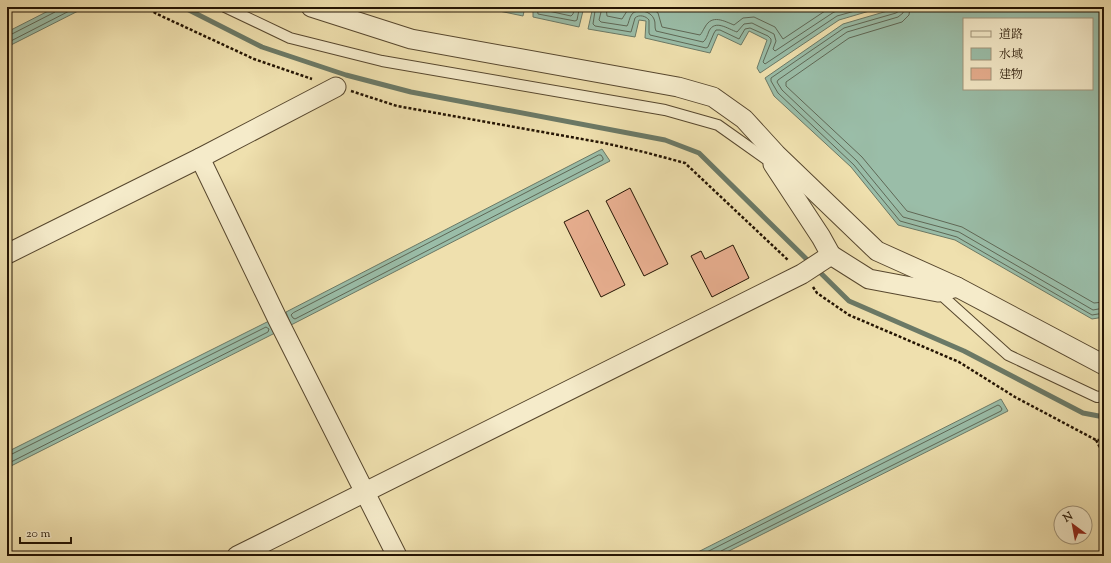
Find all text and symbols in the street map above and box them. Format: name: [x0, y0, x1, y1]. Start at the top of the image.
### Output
legend: [963, 18, 1093, 90]
text: 道路: [999, 26, 1023, 44]
text: 水域: [999, 46, 1023, 64]
text: 建物: [999, 66, 1023, 84]
north arrow: [1053, 505, 1093, 545]
text: N: [1059, 508, 1076, 527]
scale bar: [20, 519, 71, 545]
text: 20 m: [26, 525, 51, 543]

